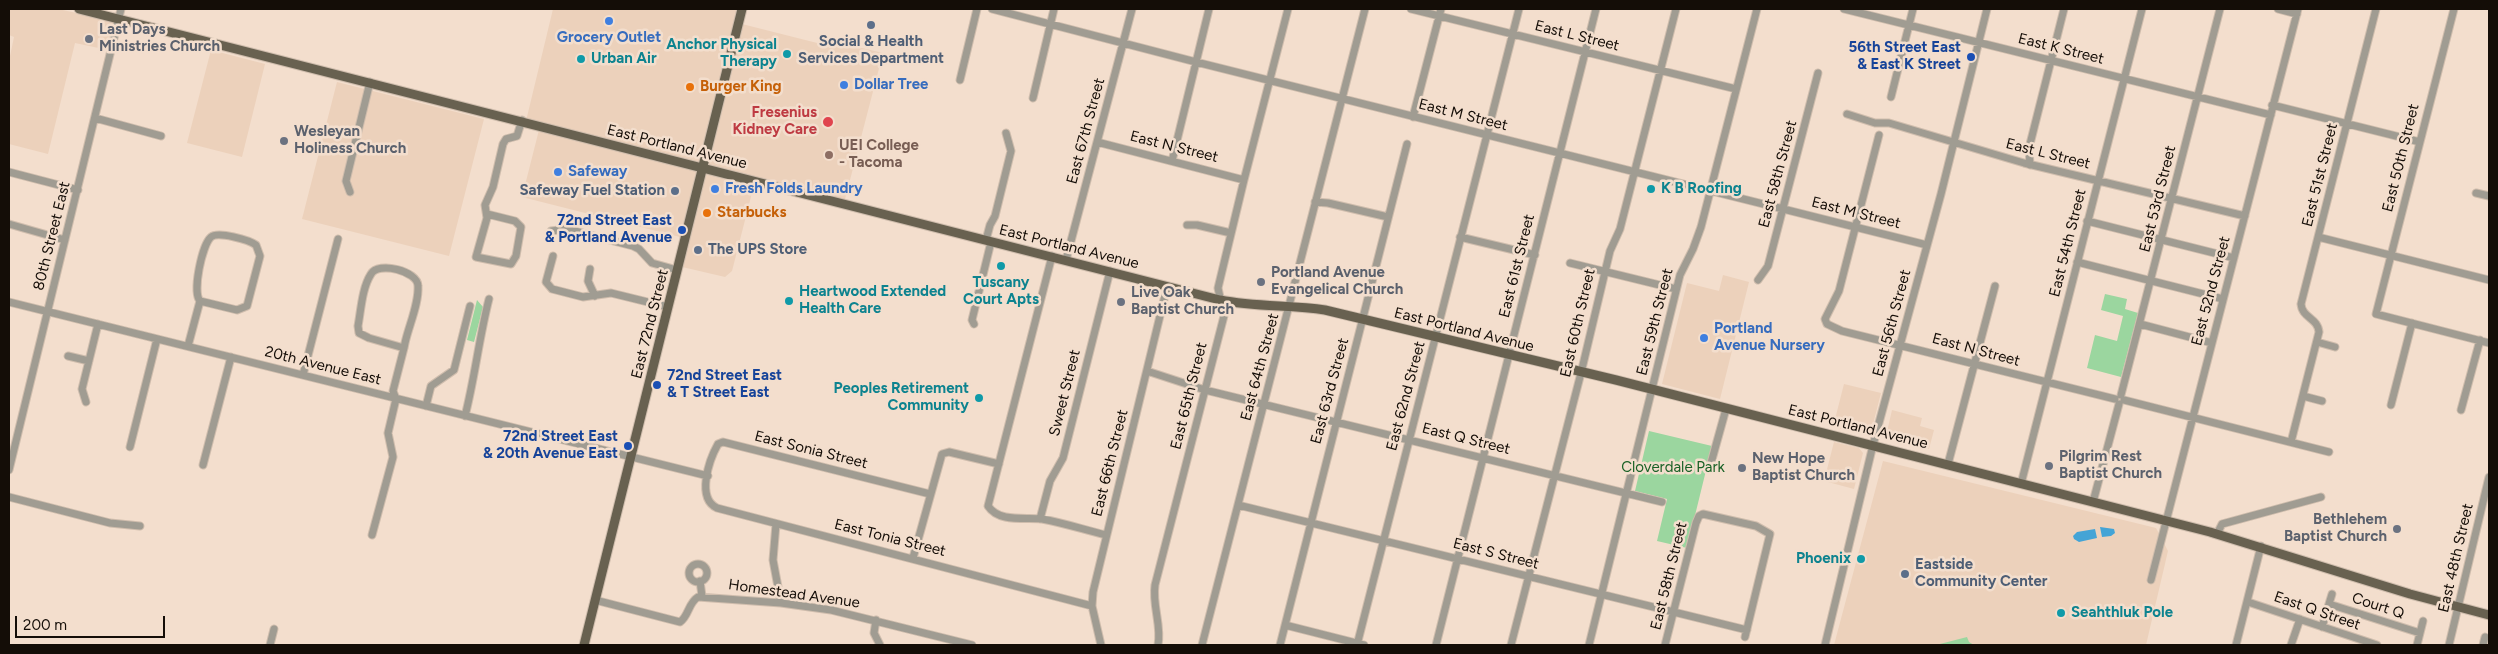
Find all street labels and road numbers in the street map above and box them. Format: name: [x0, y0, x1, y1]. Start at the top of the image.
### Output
street label: East L Street: [1533, 17, 1621, 55]
street label: East K Street: [2016, 30, 2106, 68]
street label: East 67th Street: [1063, 76, 1109, 186]
street label: East M Street: [1417, 95, 1509, 135]
street label: East 50th Street: [2379, 102, 2423, 214]
street label: East 58th Street: [1755, 118, 1801, 230]
street label: East Portland Avenue: [605, 121, 749, 173]
street label: East 51st Street: [2298, 121, 2342, 229]
street label: East N Street: [1128, 127, 1220, 167]
street label: East L Street: [2004, 135, 2092, 173]
street label: East 53rd Street: [2136, 144, 2180, 254]
street label: 80th Street East: [30, 180, 74, 292]
street label: East 54th Street: [2046, 187, 2090, 299]
street label: East M Street: [1810, 193, 1902, 233]
street label: East 61st Street: [1495, 212, 1539, 320]
street label: East Portland Avenue: [997, 221, 1141, 273]
street label: East 52nd Street: [2188, 234, 2234, 348]
street label: East 72nd Street: [628, 267, 672, 381]
street label: East 60th Street: [1557, 267, 1599, 379]
street label: East 59th Street: [1633, 267, 1677, 377]
street label: East 56th Street: [1869, 268, 1915, 378]
street label: East Portland Avenue: [1392, 304, 1536, 356]
street label: East 64th Street: [1237, 311, 1283, 423]
street label: East N Street: [1930, 330, 2022, 370]
street label: East 63rd Street: [1307, 336, 1353, 446]
street label: East 62nd Street: [1383, 339, 1429, 453]
street label: East 65th Street: [1167, 341, 1211, 451]
street label: 20th Avenue East: [263, 343, 383, 389]
street label: Sweet Street: [1046, 348, 1084, 438]
street label: East Portland Avenue: [1786, 401, 1930, 453]
street label: East 66th Street: [1088, 408, 1132, 518]
street label: East Q Street: [1420, 419, 1512, 459]
street label: East Sonia Street: [753, 427, 869, 473]
street label: East 48th Street: [2435, 502, 2477, 614]
street label: East Tonia Street: [832, 515, 948, 561]
street label: East 58th Street: [1647, 520, 1691, 632]
street label: East S Street: [1451, 535, 1541, 573]
street label: Homestead Avenue: [727, 576, 861, 612]
street label: East Q Street: [2271, 588, 2363, 634]
street label: Court Q: [2350, 589, 2406, 623]

